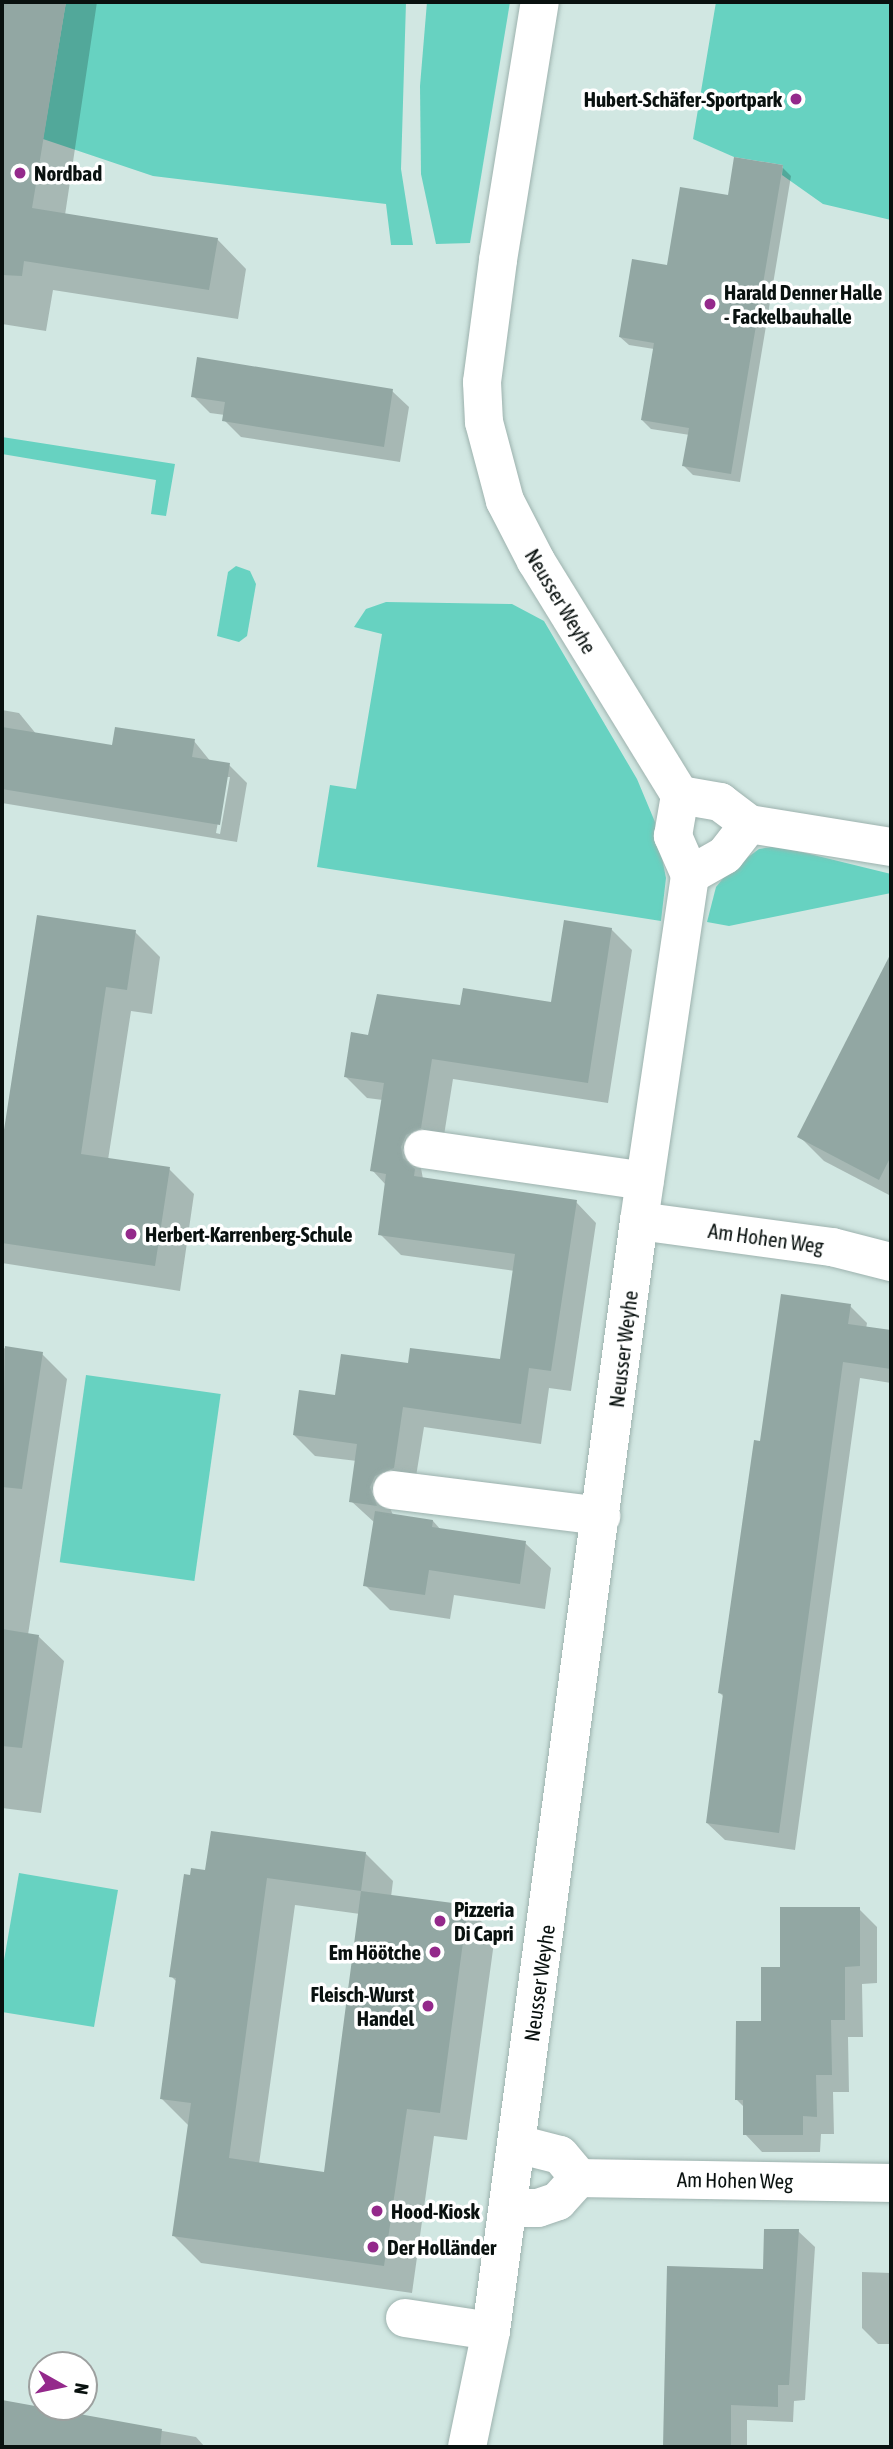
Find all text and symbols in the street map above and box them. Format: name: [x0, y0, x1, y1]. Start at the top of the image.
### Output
place label: Hubert-Schäfer-Sportpark: [584, 86, 782, 112]
marker: Hubert-Schäfer-Sportpark: [788, 91, 804, 107]
place label: Nordbad: [34, 160, 102, 186]
marker: Nordbad: [12, 165, 28, 181]
place label: Harald Denner Halle - Fackelbauhalle: [724, 279, 882, 329]
marker: Harald Denner Halle - Fackelbauhalle: [702, 296, 718, 312]
street label: Neusser Weyhe: [520, 544, 602, 658]
street label: Am Hohen Weg: [707, 1217, 825, 1259]
place label: Herbert-Karrenberg-Schule: [145, 1221, 353, 1247]
marker: Herbert-Karrenberg-Schule: [123, 1226, 139, 1242]
street label: Neusser Weyhe: [603, 1289, 643, 1409]
place label: Pizzeria Di Capri: [454, 1896, 514, 1946]
marker: Pizzeria Di Capri: [432, 1913, 448, 1929]
street label: Neusser Weyhe: [518, 1923, 560, 2043]
place label: Em Höötche: [329, 1939, 421, 1965]
marker: Em Höötche: [427, 1944, 443, 1960]
place label: Fleisch-Wurst Handel: [310, 1981, 414, 2031]
marker: Fleisch-Wurst Handel: [420, 1998, 436, 2014]
street label: Am Hohen Weg: [677, 2166, 793, 2194]
place label: Hood-Kiosk: [391, 2198, 480, 2224]
marker: Hood-Kiosk: [369, 2203, 385, 2219]
place label: Der Holländer: [387, 2234, 496, 2260]
marker: Der Holländer: [365, 2239, 381, 2255]
north arrow: [28, 2351, 98, 2421]
text: N: [70, 2382, 94, 2396]

